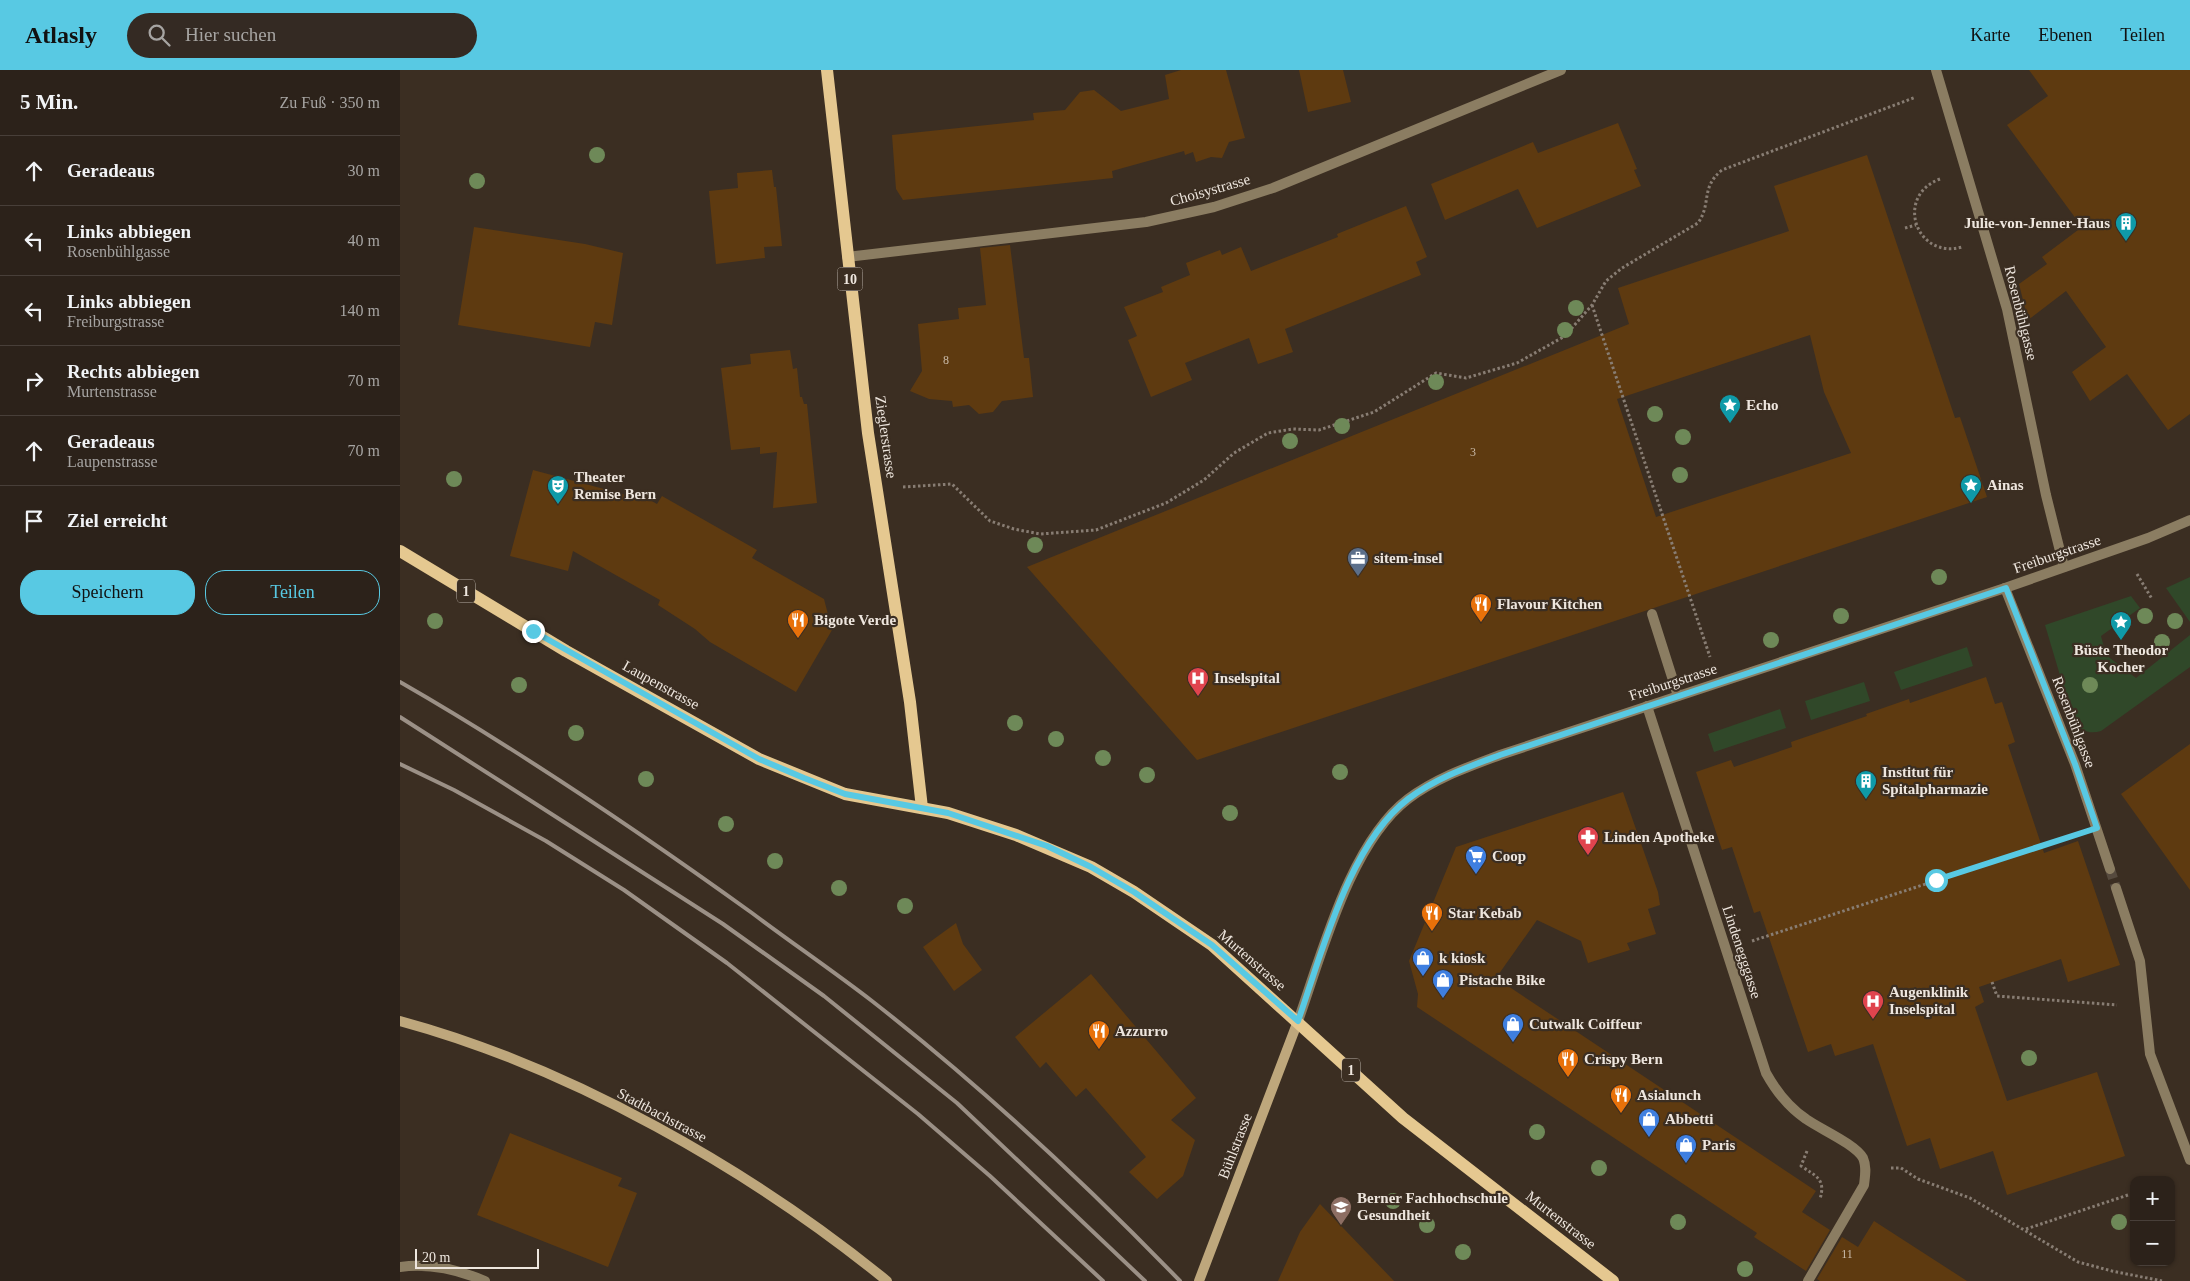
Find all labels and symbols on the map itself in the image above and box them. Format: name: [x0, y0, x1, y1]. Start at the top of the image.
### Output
street label: Choisystrasse: [1168, 171, 1252, 209]
building icon: Julie-von-Jenner-Haus: [2114, 211, 2138, 242]
place label: Julie-von-Jenner-Haus: [1964, 215, 2110, 231]
street label: Rosenbühlgasse: [2002, 264, 2041, 362]
road number: 10: [838, 268, 862, 290]
house number: 8: [943, 353, 949, 367]
place icon: Echo: [1718, 393, 1742, 424]
street label: Zieglerstrasse: [872, 395, 900, 480]
place label: Echo: [1746, 397, 1779, 413]
house number: 3: [1470, 445, 1476, 459]
place label: Theater Remise Bern: [574, 469, 657, 502]
place icon: Ainas: [1959, 473, 1983, 504]
theatre icon: Theater Remise Bern: [546, 474, 570, 505]
place label: Ainas: [1987, 477, 2024, 493]
street label: Freiburgstrasse: [2011, 531, 2103, 576]
office icon: sitem-insel: [1346, 546, 1370, 577]
place label: sitem-insel: [1374, 550, 1442, 566]
road number: 1: [457, 580, 475, 602]
restaurant icon: Flavour Kitchen: [1469, 592, 1493, 623]
place label: Flavour Kitchen: [1497, 596, 1603, 612]
restaurant icon: Bigote Verde: [786, 608, 810, 639]
place icon: Büste Theodor Kocher: [2109, 610, 2133, 641]
place label: Bigote Verde: [814, 612, 896, 628]
route end: [522, 620, 545, 643]
place label: Büste Theodor Kocher: [2074, 642, 2168, 675]
street label: Laupenstrasse: [620, 657, 702, 713]
street label: Freiburgstrasse: [1627, 660, 1719, 704]
hospital icon: Inselspital: [1186, 666, 1210, 697]
place label: Inselspital: [1214, 670, 1280, 686]
street label: Rosenbühlgasse: [2049, 674, 2099, 770]
place label: Institut für Spitalpharmazie: [1882, 764, 1988, 797]
building icon: Institut für Spitalpharmazie: [1854, 769, 1878, 800]
pharmacy icon: Linden Apotheke: [1576, 825, 1600, 856]
place label: Linden Apotheke: [1604, 829, 1715, 845]
supermarket icon: Coop: [1464, 844, 1488, 875]
place label: Coop: [1492, 848, 1526, 864]
route start: [1925, 869, 1948, 892]
restaurant icon: Star Kebab: [1420, 901, 1444, 932]
street label: Lindenegggasse: [1719, 904, 1765, 1001]
place label: Star Kebab: [1448, 905, 1521, 921]
street label: Murtenstrasse: [1215, 926, 1289, 994]
shop icon: k kiosk: [1411, 946, 1435, 977]
place label: k kiosk: [1439, 950, 1486, 966]
shop icon: Pistache Bike: [1431, 968, 1455, 999]
place label: Pistache Bike: [1459, 972, 1546, 988]
place label: Augenklinik Inselspital: [1889, 984, 1969, 1017]
hospital icon: Augenklinik Inselspital: [1861, 989, 1885, 1020]
shop icon: Cutwalk Coiffeur: [1501, 1012, 1525, 1043]
place label: Cutwalk Coiffeur: [1529, 1016, 1642, 1032]
restaurant icon: Azzurro: [1087, 1019, 1111, 1050]
place label: Azzurro: [1115, 1023, 1168, 1039]
restaurant icon: Crispy Bern: [1556, 1047, 1580, 1078]
place label: Crispy Bern: [1584, 1051, 1663, 1067]
road number: 1: [1342, 1058, 1360, 1082]
restaurant icon: Asialunch: [1609, 1083, 1633, 1114]
street label: Stadtbachstrasse: [614, 1085, 710, 1145]
place label: Asialunch: [1637, 1087, 1702, 1103]
shop icon: Abbetti: [1637, 1107, 1661, 1138]
street label: Bühlstrasse: [1215, 1111, 1255, 1181]
place label: Abbetti: [1665, 1111, 1713, 1127]
shop icon: Paris: [1674, 1133, 1698, 1164]
place label: Paris: [1702, 1137, 1735, 1153]
street label: Murtenstrasse: [1523, 1188, 1599, 1252]
place label: Berner Fachhochschule Gesundheit: [1357, 1190, 1508, 1223]
school or university icon: Berner Fachhochschule Gesundheit: [1329, 1195, 1353, 1226]
scale bar: [415, 1246, 539, 1269]
house number: 11: [1841, 1247, 1853, 1261]

